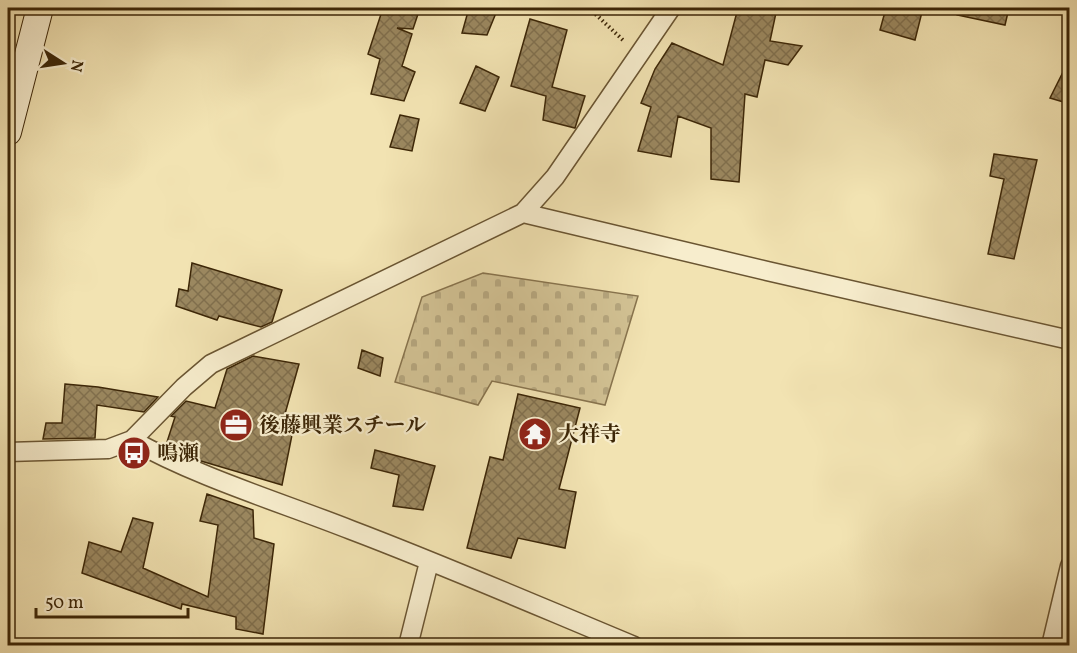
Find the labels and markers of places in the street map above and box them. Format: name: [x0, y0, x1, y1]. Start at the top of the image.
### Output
office icon: 後藤興業スチール: [218, 407, 254, 443]
place label: 後藤興業スチール: [259, 412, 426, 441]
temple icon: 大祥寺: [517, 416, 553, 452]
place label: 大祥寺: [558, 421, 621, 450]
bus stop icon: 鳴瀬: [116, 435, 152, 471]
place label: 鳴瀬: [157, 440, 199, 469]

